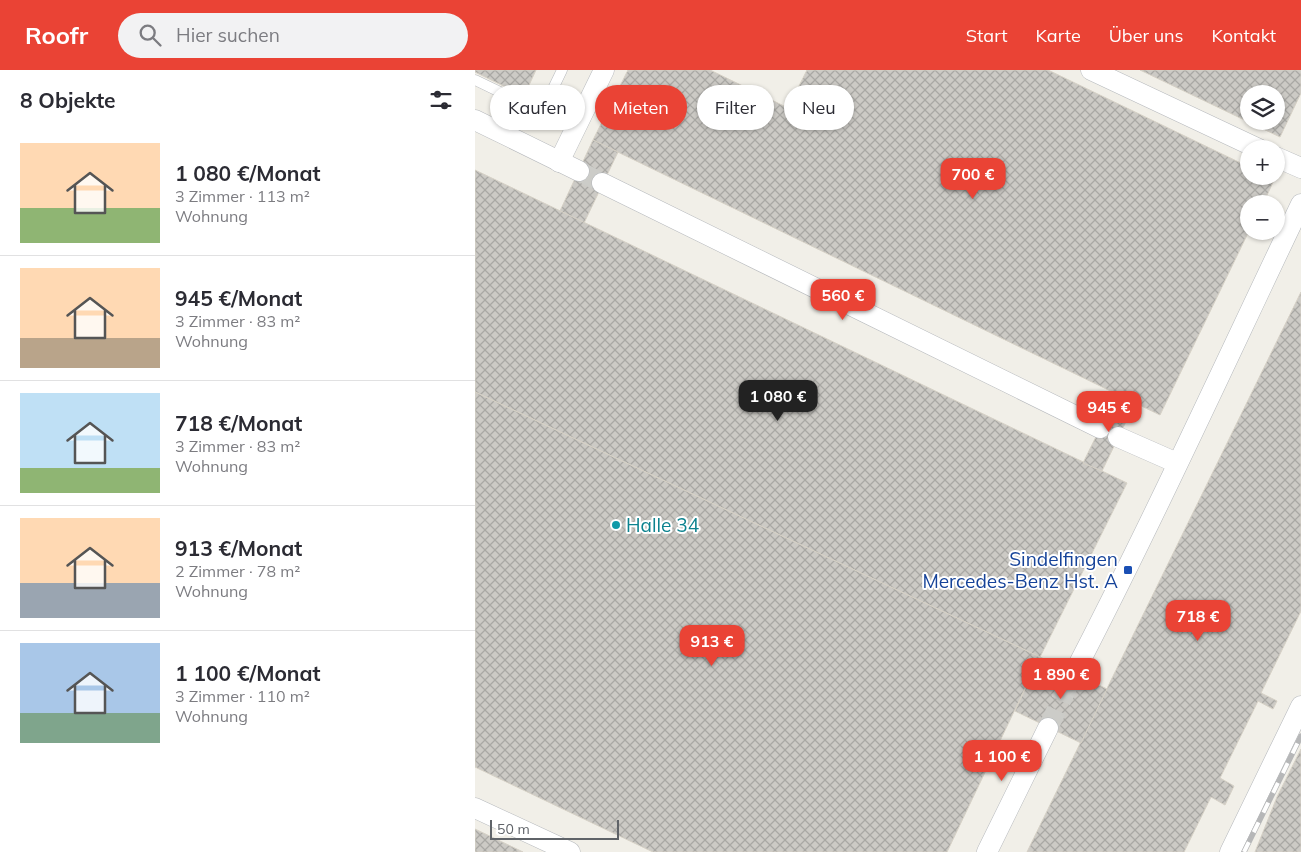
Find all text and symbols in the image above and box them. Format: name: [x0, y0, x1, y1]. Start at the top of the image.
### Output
search box: [118, 13, 468, 58]
text: Roofr: [25, 20, 88, 50]
icon: search: [136, 21, 164, 49]
text: Hier suchen: [176, 23, 280, 47]
text: Start: [966, 24, 1007, 47]
text: Karte: [1035, 24, 1081, 47]
text: Über uns: [1109, 24, 1184, 47]
text: Kontakt: [1212, 24, 1276, 47]
chip: Kaufen: [490, 85, 585, 130]
chip: Mieten: [595, 85, 687, 130]
chip: Filter: [697, 85, 774, 130]
chip: Neu: [784, 85, 854, 130]
map controls: [1240, 85, 1285, 240]
button: layers: [1240, 85, 1285, 130]
icon: filters: [427, 86, 455, 114]
text: 8 Objekte: [20, 87, 116, 113]
button: +: [1240, 140, 1285, 185]
pin: 700 €: [938, 158, 1008, 200]
text: 1 080 €/Monat: [175, 160, 321, 186]
icon: home: [60, 163, 120, 223]
text: 700 €: [952, 164, 994, 184]
text: 3 Zimmer · 113 m²: [175, 186, 310, 206]
button: −: [1240, 195, 1285, 240]
text: Wohnung: [175, 206, 248, 226]
pin: 560 €: [808, 278, 878, 321]
text: 945 €/Monat: [175, 285, 302, 311]
text: 560 €: [822, 285, 864, 305]
icon: home: [60, 288, 120, 348]
text: 3 Zimmer · 83 m²: [175, 311, 300, 331]
text: Wohnung: [175, 331, 248, 351]
pin: 1 080 €: [732, 380, 824, 422]
text: 1 080 €: [750, 386, 806, 406]
pin: 945 €: [1074, 390, 1144, 433]
text: 945 €: [1088, 397, 1130, 417]
text: 718 €/Monat: [175, 410, 302, 436]
icon: home: [60, 413, 120, 473]
text: 3 Zimmer · 83 m²: [175, 436, 300, 456]
text: Wohnung: [175, 456, 248, 476]
place label: Halle 34: [626, 513, 699, 537]
marker: Halle 34: [610, 519, 622, 531]
text: 913 €/Monat: [175, 535, 302, 561]
icon: home: [60, 538, 120, 598]
place label: Sindelfingen Mercedes-Benz Hst. A: [922, 547, 1118, 593]
text: 2 Zimmer · 78 m²: [175, 561, 300, 581]
marker: Sindelfingen Mercedes-Benz Hst. A: [1122, 564, 1134, 576]
text: Wohnung: [175, 581, 248, 601]
pin: 718 €: [1163, 600, 1233, 642]
text: 718 €: [1177, 606, 1219, 626]
pin: 913 €: [677, 624, 747, 667]
text: 913 €: [691, 631, 733, 651]
pin: 1 890 €: [1015, 658, 1107, 700]
text: 1 100 €/Monat: [175, 660, 321, 686]
icon: home: [60, 663, 120, 723]
text: 1 890 €: [1033, 664, 1089, 684]
text: 3 Zimmer · 110 m²: [175, 686, 310, 706]
text: Wohnung: [175, 706, 248, 726]
pin: 1 100 €: [956, 740, 1048, 782]
text: 1 100 €: [974, 746, 1030, 766]
scale bar: [490, 817, 619, 840]
text: 50 m: [497, 820, 530, 838]

